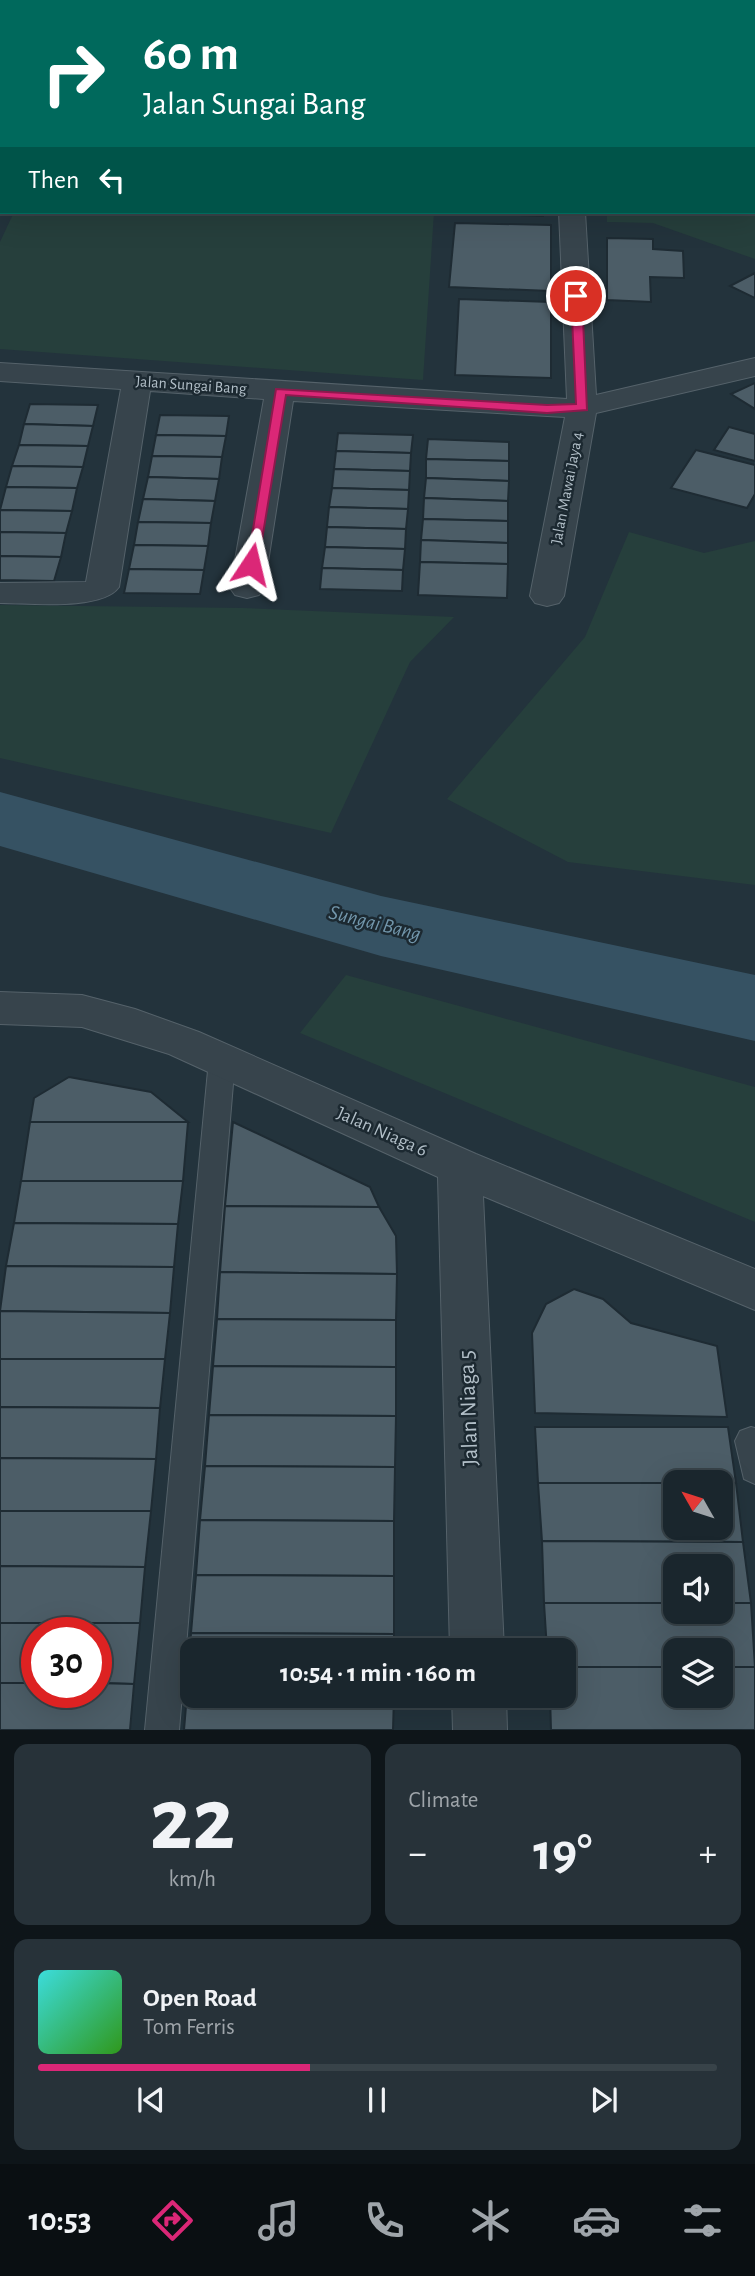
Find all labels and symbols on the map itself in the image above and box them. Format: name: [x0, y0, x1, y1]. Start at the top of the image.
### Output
pin: [546, 266, 606, 326]
street label: Jalan Sungai Bang: [135, 373, 247, 397]
street label: Jalan Mawai Jaya 4: [548, 430, 587, 546]
position arrow: [214, 527, 288, 601]
water label: Sungai Bang: [327, 901, 423, 945]
street label: Jalan Niaga 6: [334, 1104, 430, 1160]
street label: Jalan Niaga 5: [455, 1350, 483, 1466]
north arrow: [663, 1470, 733, 1540]
speed limit sign: 30: [21, 1617, 112, 1708]

